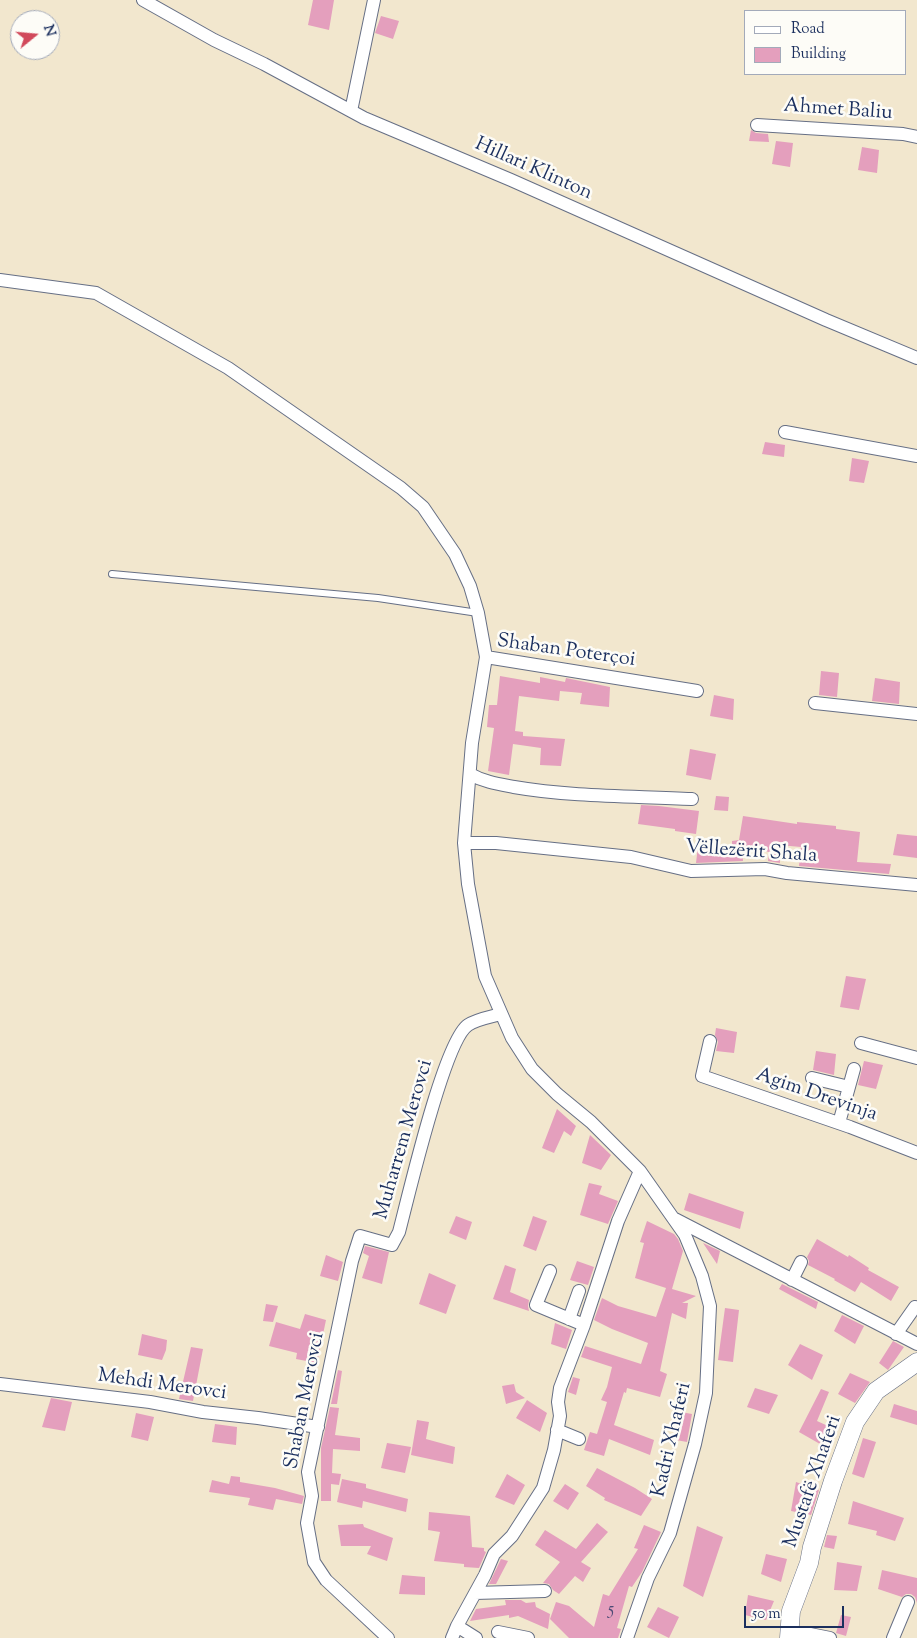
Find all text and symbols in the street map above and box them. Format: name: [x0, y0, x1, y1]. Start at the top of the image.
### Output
north arrow: [10, 10, 60, 60]
legend: [744, 10, 907, 75]
text: Road: [791, 19, 825, 40]
text: N: [37, 23, 60, 39]
text: Building: [791, 44, 846, 65]
street label: Ahmet Baliu: [783, 95, 893, 127]
street label: Hillari Klinton: [471, 133, 595, 207]
street label: Shaban Poterçoi: [495, 630, 637, 674]
street label: Vëllezërit Shala: [684, 836, 818, 870]
street label: Muharrem Merovci: [371, 1057, 439, 1223]
street label: Agim Drevinja: [752, 1064, 880, 1128]
street label: Shaban Merovci: [281, 1331, 331, 1471]
street label: Mehdi Merovci: [96, 1365, 228, 1407]
street label: Kadri Xhaferi: [648, 1380, 698, 1500]
street label: Mustafë Xhaferi: [780, 1413, 848, 1551]
scale bar: [747, 1596, 847, 1628]
house number: 5: [608, 1600, 614, 1622]
text: 50 m: [752, 1604, 781, 1625]

